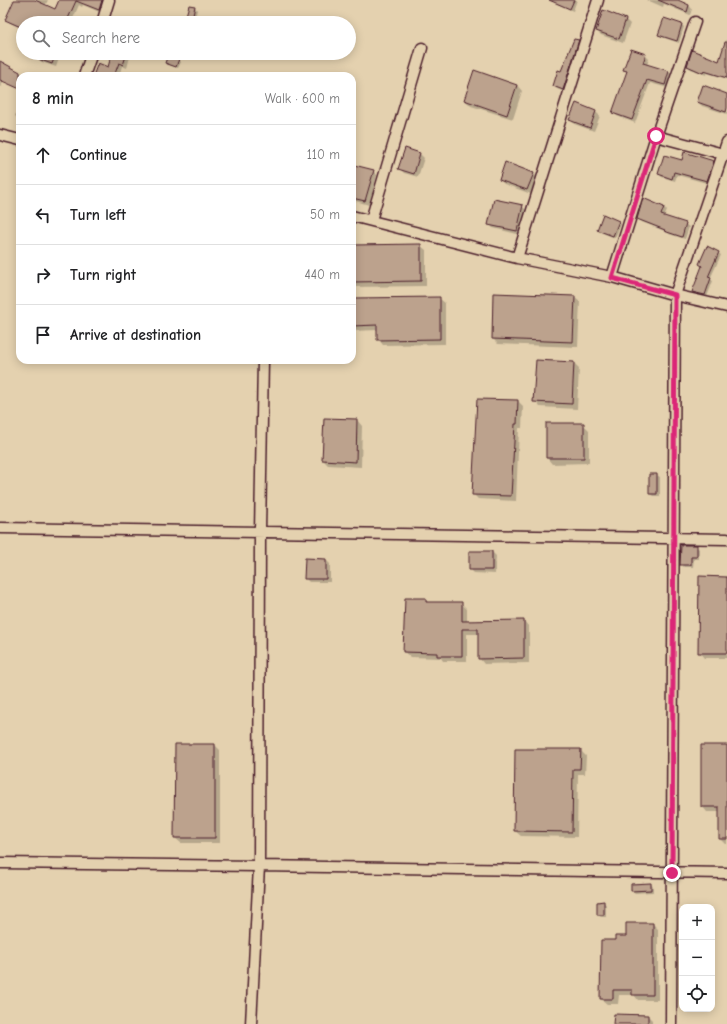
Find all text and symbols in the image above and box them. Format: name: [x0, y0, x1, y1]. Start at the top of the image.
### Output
search box: [16, 16, 356, 60]
icon: search: [30, 27, 52, 49]
text: Search here: [62, 29, 140, 47]
text: 8 min: [32, 89, 74, 108]
text: Walk · 600 m: [265, 91, 340, 106]
route start: [647, 127, 665, 145]
icon: ahead: [32, 144, 54, 166]
text: Continue: [70, 146, 127, 164]
text: 110 m: [307, 147, 340, 162]
icon: left: [32, 204, 54, 226]
text: Turn left: [70, 206, 126, 224]
text: 50 m: [310, 207, 340, 222]
icon: right: [32, 264, 54, 286]
text: Turn right: [70, 266, 136, 284]
text: 440 m: [304, 267, 340, 282]
icon: arrive: [32, 324, 54, 346]
text: Arrive at destination: [70, 326, 201, 344]
route end: [663, 864, 681, 882]
map controls: [679, 904, 715, 1012]
button: +: [679, 904, 715, 940]
button: −: [679, 940, 715, 976]
button: locate: [679, 976, 715, 1012]

